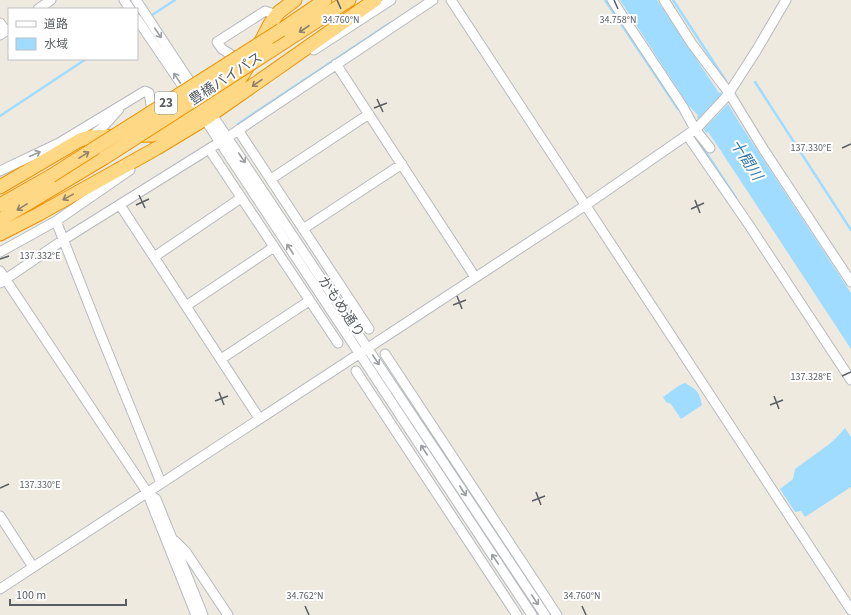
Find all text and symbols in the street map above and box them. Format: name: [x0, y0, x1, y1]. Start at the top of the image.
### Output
legend: [8, 8, 138, 60]
text: 34.760°N: [322, 13, 360, 27]
text: 34.758°N: [599, 13, 637, 27]
text: 道路: [44, 16, 68, 33]
one-way arrow: [299, 25, 310, 33]
one-way arrow: [154, 27, 162, 38]
text: 水域: [44, 36, 68, 53]
street label: 豊橋バイパス: [185, 48, 267, 110]
one-way arrow: [173, 73, 181, 84]
one-way arrow: [252, 79, 263, 87]
road number: 23: [155, 92, 177, 114]
water label: 十間川: [725, 135, 768, 186]
text: 137.330°E: [791, 141, 831, 155]
one-way arrow: [29, 150, 41, 157]
one-way arrow: [78, 151, 89, 159]
one-way arrow: [238, 152, 246, 163]
one-way arrow: [62, 194, 74, 202]
one-way arrow: [16, 203, 28, 211]
one-way arrow: [285, 243, 293, 255]
text: 137.332°E: [20, 249, 60, 263]
street label: かもめ通り: [313, 272, 369, 342]
one-way arrow: [372, 354, 380, 365]
text: 137.328°E: [791, 370, 831, 384]
one-way arrow: [420, 445, 428, 456]
text: 137.330°E: [20, 478, 60, 492]
one-way arrow: [459, 486, 467, 497]
one-way arrow: [491, 554, 499, 565]
scale bar: [10, 581, 126, 607]
text: 100 m: [16, 587, 46, 604]
text: 34.762°N: [286, 589, 324, 603]
text: 34.760°N: [563, 589, 601, 603]
one-way arrow: [531, 594, 539, 605]

